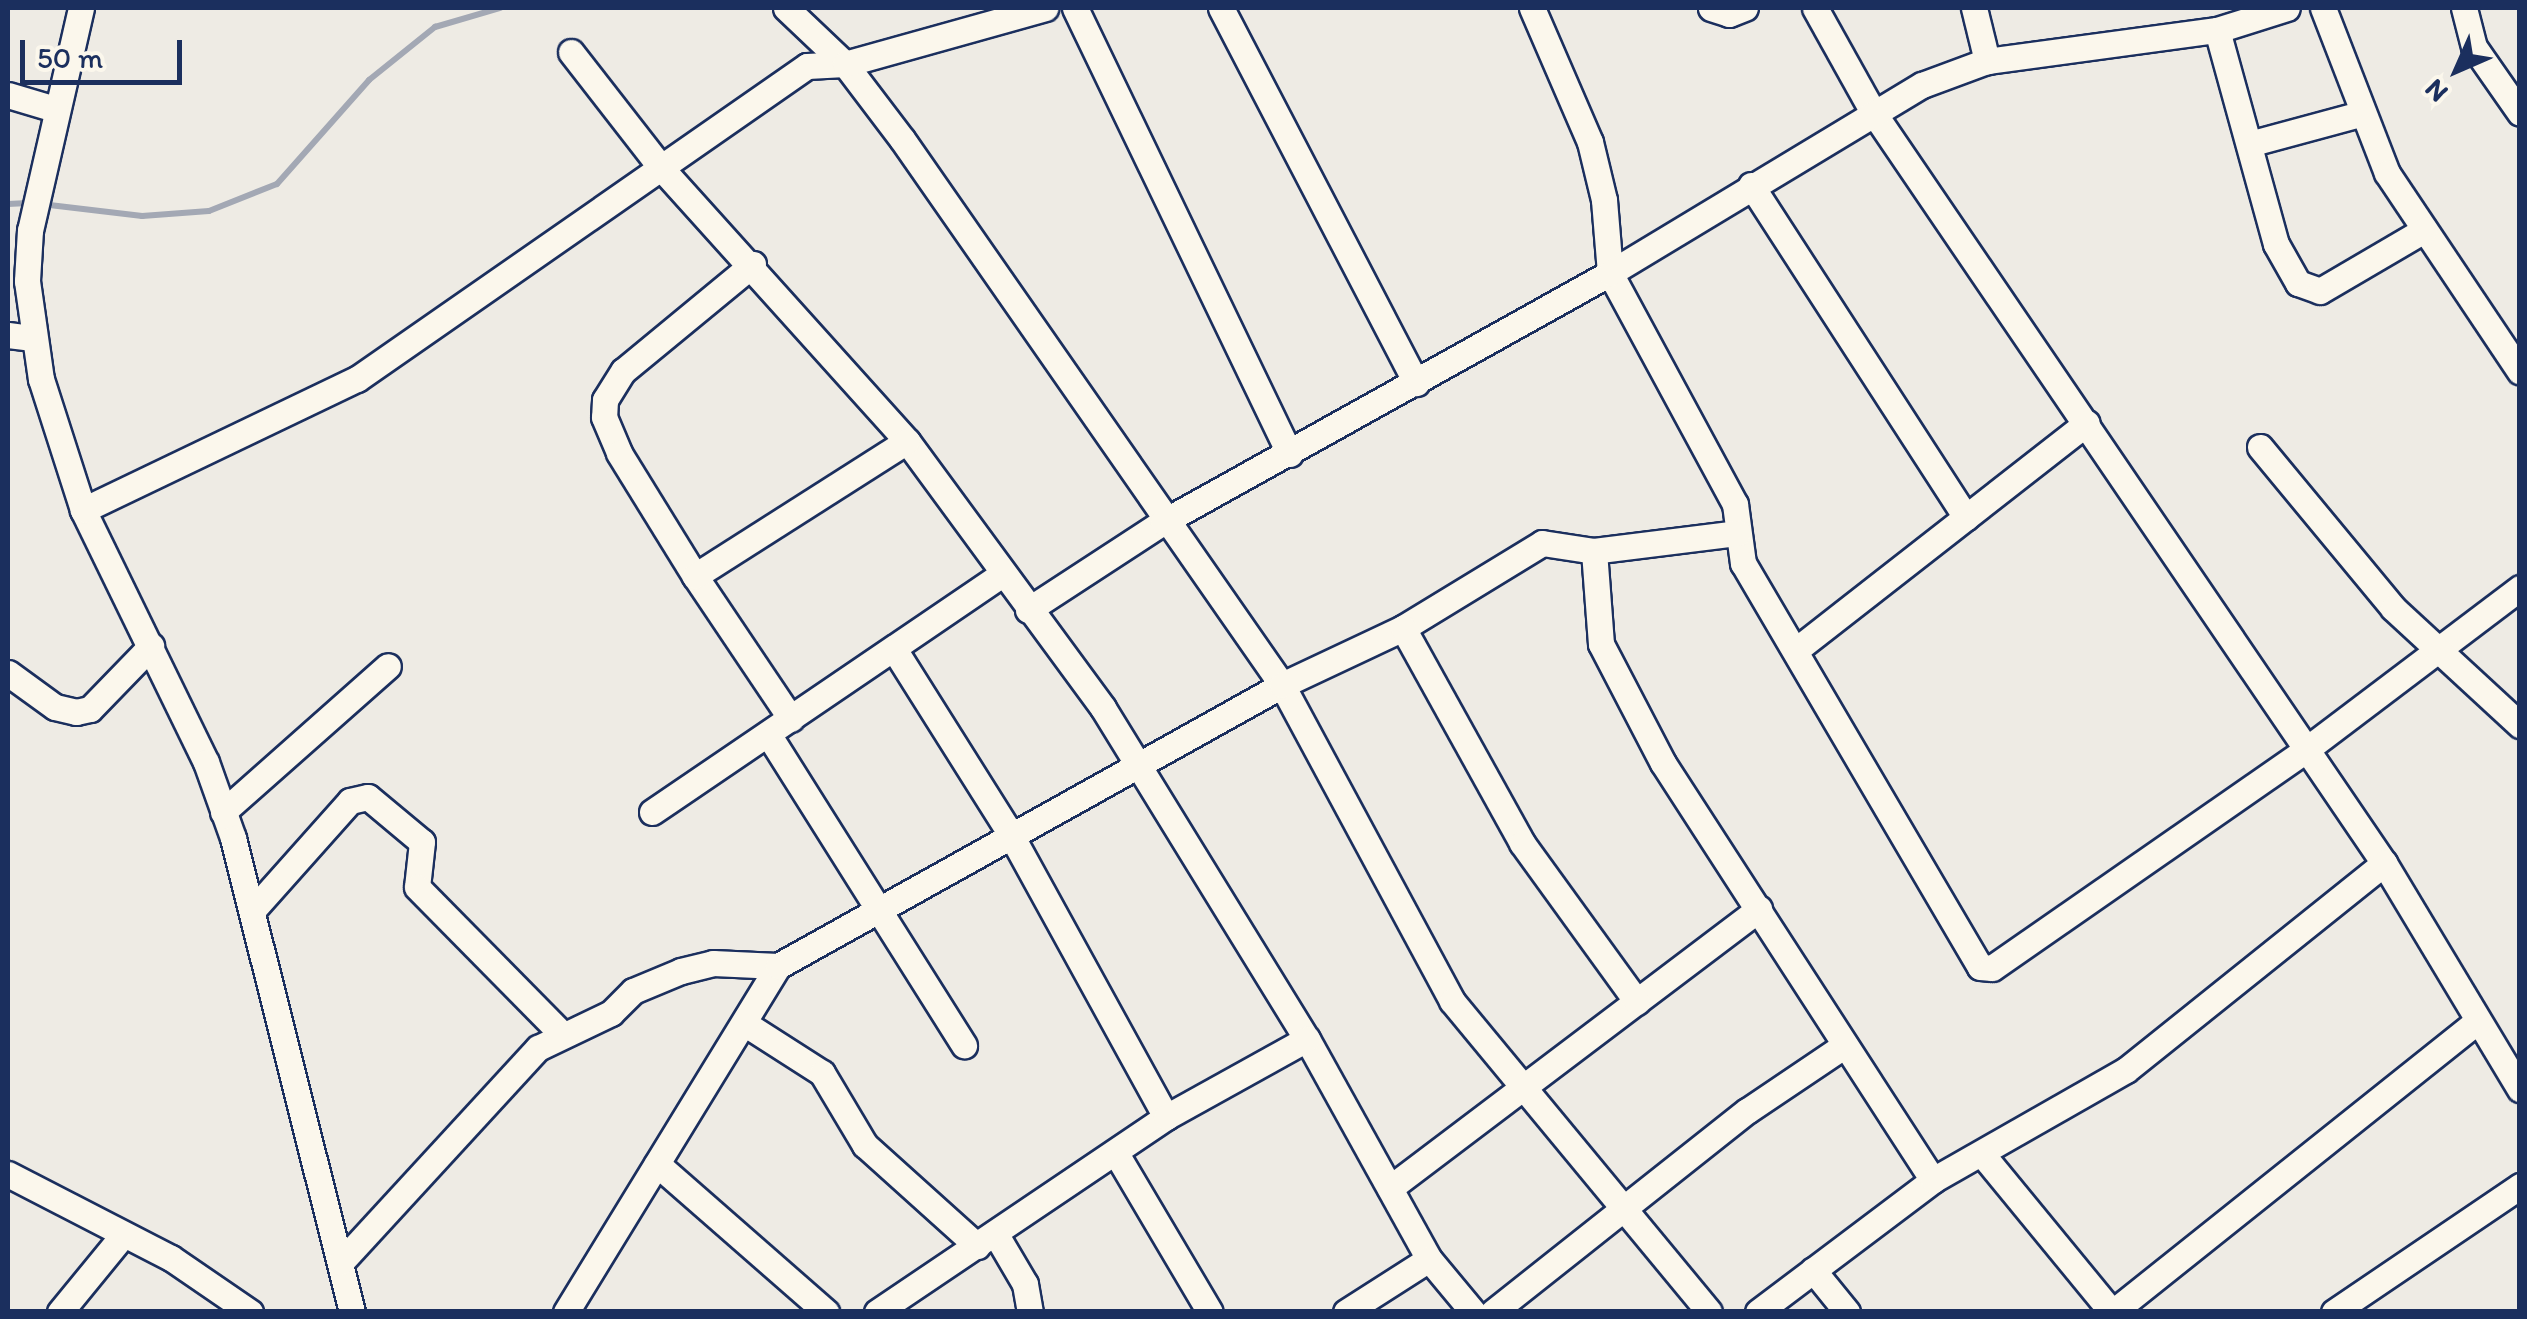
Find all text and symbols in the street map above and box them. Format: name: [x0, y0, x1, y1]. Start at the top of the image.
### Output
scale bar: [25, 20, 188, 82]
north arrow: [2407, 20, 2507, 120]
text: 50 m: [37, 39, 103, 76]
text: N: [2417, 73, 2454, 110]

